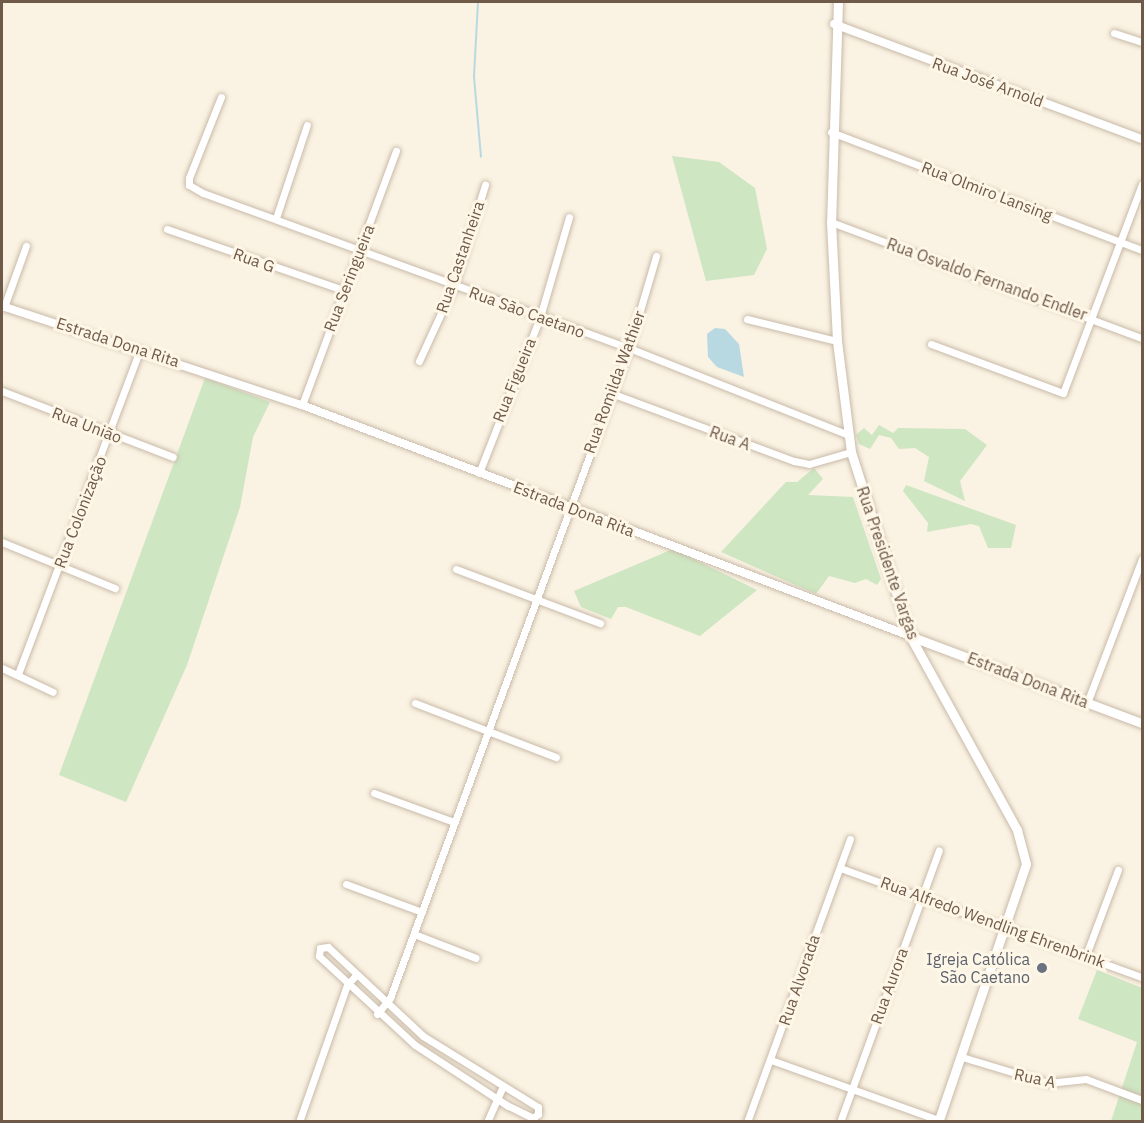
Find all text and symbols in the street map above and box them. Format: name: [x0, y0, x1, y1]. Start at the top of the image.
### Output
street label: Rua José Arnold: [930, 53, 1046, 111]
street label: Rua Olmiro Lansing: [919, 157, 1055, 225]
street label: Rua Castanheira: [432, 198, 488, 316]
street label: Rua Seringueira: [320, 222, 378, 334]
street label: Rua Osvaldo Fernando Endler: [884, 234, 1090, 324]
street label: Rua G: [231, 244, 277, 276]
street label: Rua São Caetano: [467, 282, 587, 342]
street label: Rua Romilda Wathier: [579, 308, 649, 456]
street label: Estrada Dona Rita: [54, 313, 182, 371]
street label: Rua Figueira: [488, 335, 540, 425]
street label: Rua União: [49, 403, 125, 447]
street label: Rua A: [707, 422, 753, 454]
street label: Rua Colonização: [50, 453, 110, 571]
street label: Estrada Dona Rita: [511, 477, 637, 541]
street label: Rua Presidente Vargas: [853, 484, 923, 642]
street label: Estrada Dona Rita: [965, 648, 1091, 712]
street label: Rua Alfredo Wendling Ehrenbrink: [878, 872, 1108, 972]
street label: Rua Alvorada: [774, 932, 824, 1028]
street label: Rua Aurora: [866, 945, 912, 1027]
place label: Igreja Católica São Caetano: [926, 949, 1030, 987]
marker: Igreja Católica São Caetano: [1035, 961, 1049, 975]
street label: Rua A: [1013, 1064, 1057, 1092]

